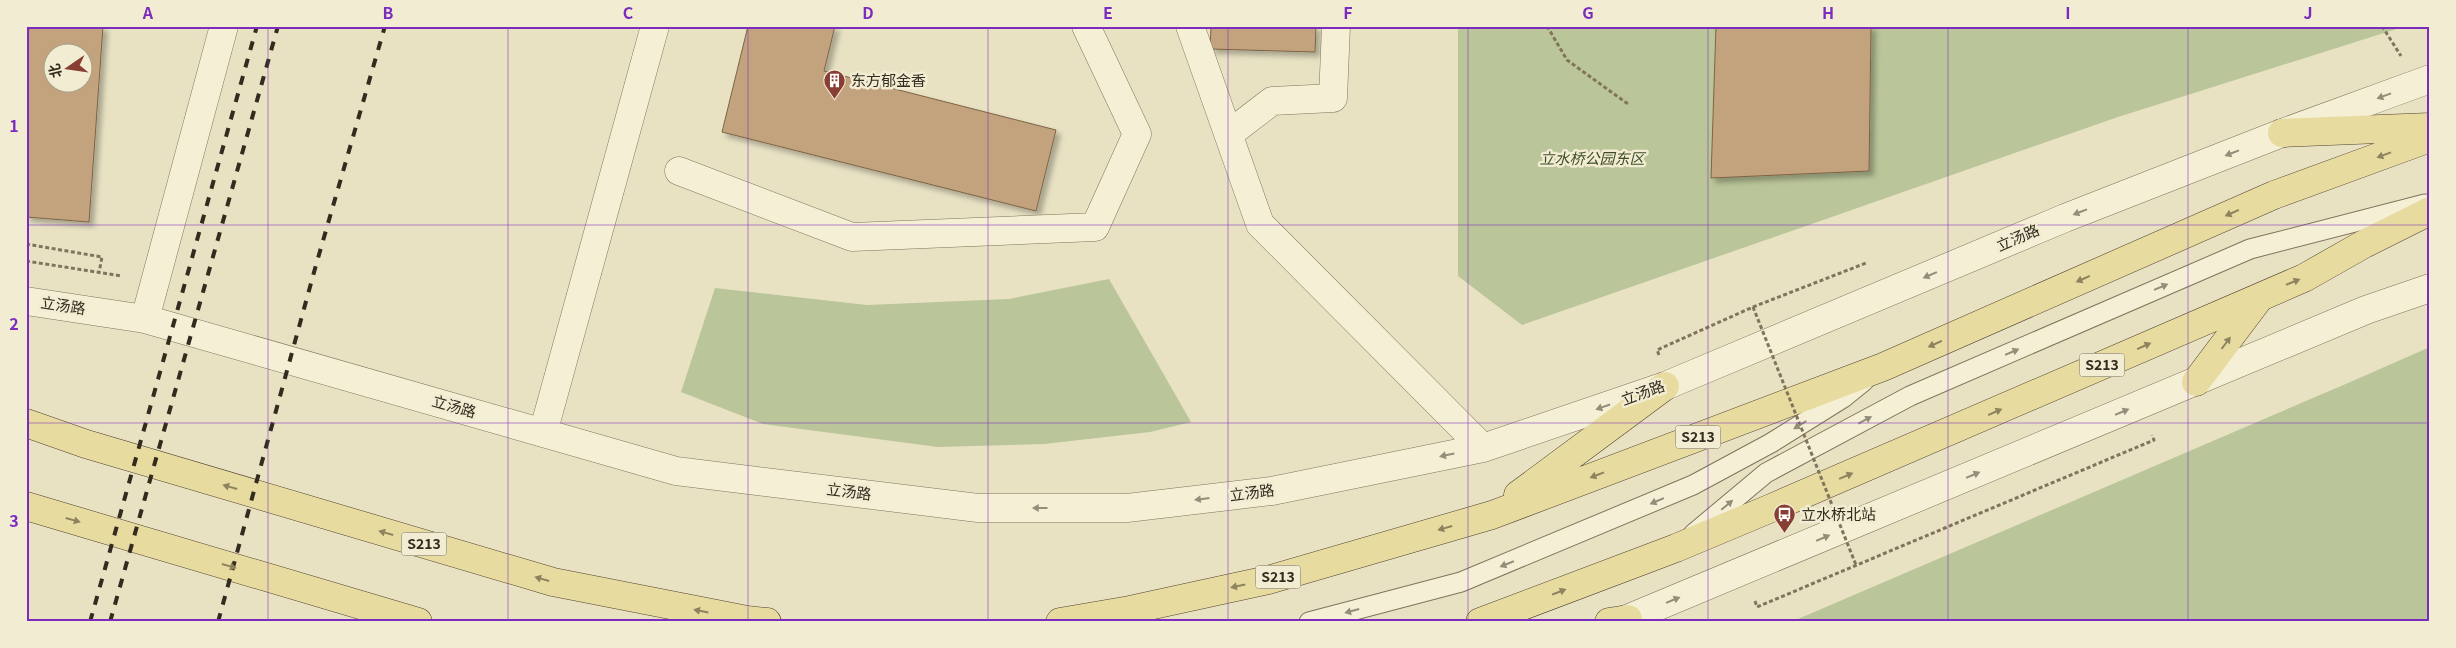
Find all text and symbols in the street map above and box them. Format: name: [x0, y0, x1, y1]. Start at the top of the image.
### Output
text: A: [142, 0, 154, 24]
text: B: [383, 0, 394, 24]
text: C: [623, 0, 634, 24]
text: D: [862, 0, 874, 24]
text: E: [1103, 0, 1113, 24]
text: F: [1343, 0, 1353, 24]
text: G: [1582, 0, 1594, 24]
text: H: [1822, 0, 1834, 24]
text: I: [2065, 0, 2071, 24]
text: J: [2303, 0, 2313, 24]
north arrow: [42, 42, 92, 92]
text: 北: [43, 62, 66, 80]
building icon: 东方郁金香: [823, 69, 847, 100]
place label: 东方郁金香: [851, 69, 926, 90]
one-way arrow: [2376, 92, 2391, 100]
text: 1: [9, 113, 19, 137]
park label: 立水桥公园东区: [1539, 147, 1646, 168]
one-way arrow: [2224, 149, 2239, 157]
one-way arrow: [2376, 151, 2391, 159]
one-way arrow: [2073, 209, 2088, 216]
one-way arrow: [2225, 210, 2239, 218]
street label: 立汤路: [1993, 218, 2042, 255]
one-way arrow: [1923, 271, 1937, 279]
one-way arrow: [2076, 275, 2090, 283]
one-way arrow: [2286, 278, 2301, 285]
one-way arrow: [2154, 283, 2168, 291]
street label: 立汤路: [39, 291, 87, 318]
text: 2: [9, 311, 19, 335]
one-way arrow: [2221, 336, 2231, 350]
one-way arrow: [1928, 340, 1942, 348]
one-way arrow: [2137, 342, 2151, 350]
one-way arrow: [2005, 347, 2019, 355]
road number: S213: [2080, 354, 2124, 376]
street label: 立汤路: [1618, 374, 1667, 409]
street label: 立汤路: [430, 389, 479, 422]
one-way arrow: [1595, 404, 1610, 412]
one-way arrow: [1988, 407, 2002, 415]
one-way arrow: [2115, 408, 2130, 415]
one-way arrow: [1857, 416, 1872, 424]
one-way arrow: [1793, 420, 1807, 429]
road number: S213: [1676, 426, 1720, 448]
one-way arrow: [1440, 451, 1455, 459]
one-way arrow: [1965, 470, 1980, 478]
one-way arrow: [1589, 471, 1604, 479]
one-way arrow: [1839, 472, 1853, 480]
street label: 立汤路: [826, 477, 873, 504]
street label: 立汤路: [1228, 478, 1275, 505]
one-way arrow: [223, 482, 238, 490]
one-way arrow: [1193, 495, 1209, 503]
one-way arrow: [1650, 497, 1664, 505]
one-way arrow: [1720, 500, 1733, 511]
bus stop icon: 立水桥北站: [1773, 503, 1797, 534]
place label: 立水桥北站: [1801, 503, 1876, 524]
one-way arrow: [1031, 504, 1047, 512]
text: 3: [9, 508, 19, 532]
one-way arrow: [65, 516, 81, 524]
one-way arrow: [1437, 525, 1452, 533]
one-way arrow: [379, 529, 394, 537]
road number: S213: [402, 532, 446, 556]
one-way arrow: [1816, 533, 1830, 541]
one-way arrow: [1500, 560, 1514, 568]
one-way arrow: [221, 562, 236, 570]
road number: S213: [1256, 566, 1300, 588]
one-way arrow: [534, 575, 549, 583]
one-way arrow: [1230, 583, 1246, 591]
one-way arrow: [1552, 588, 1567, 596]
one-way arrow: [1666, 596, 1681, 604]
one-way arrow: [693, 607, 709, 615]
one-way arrow: [1344, 607, 1359, 615]

